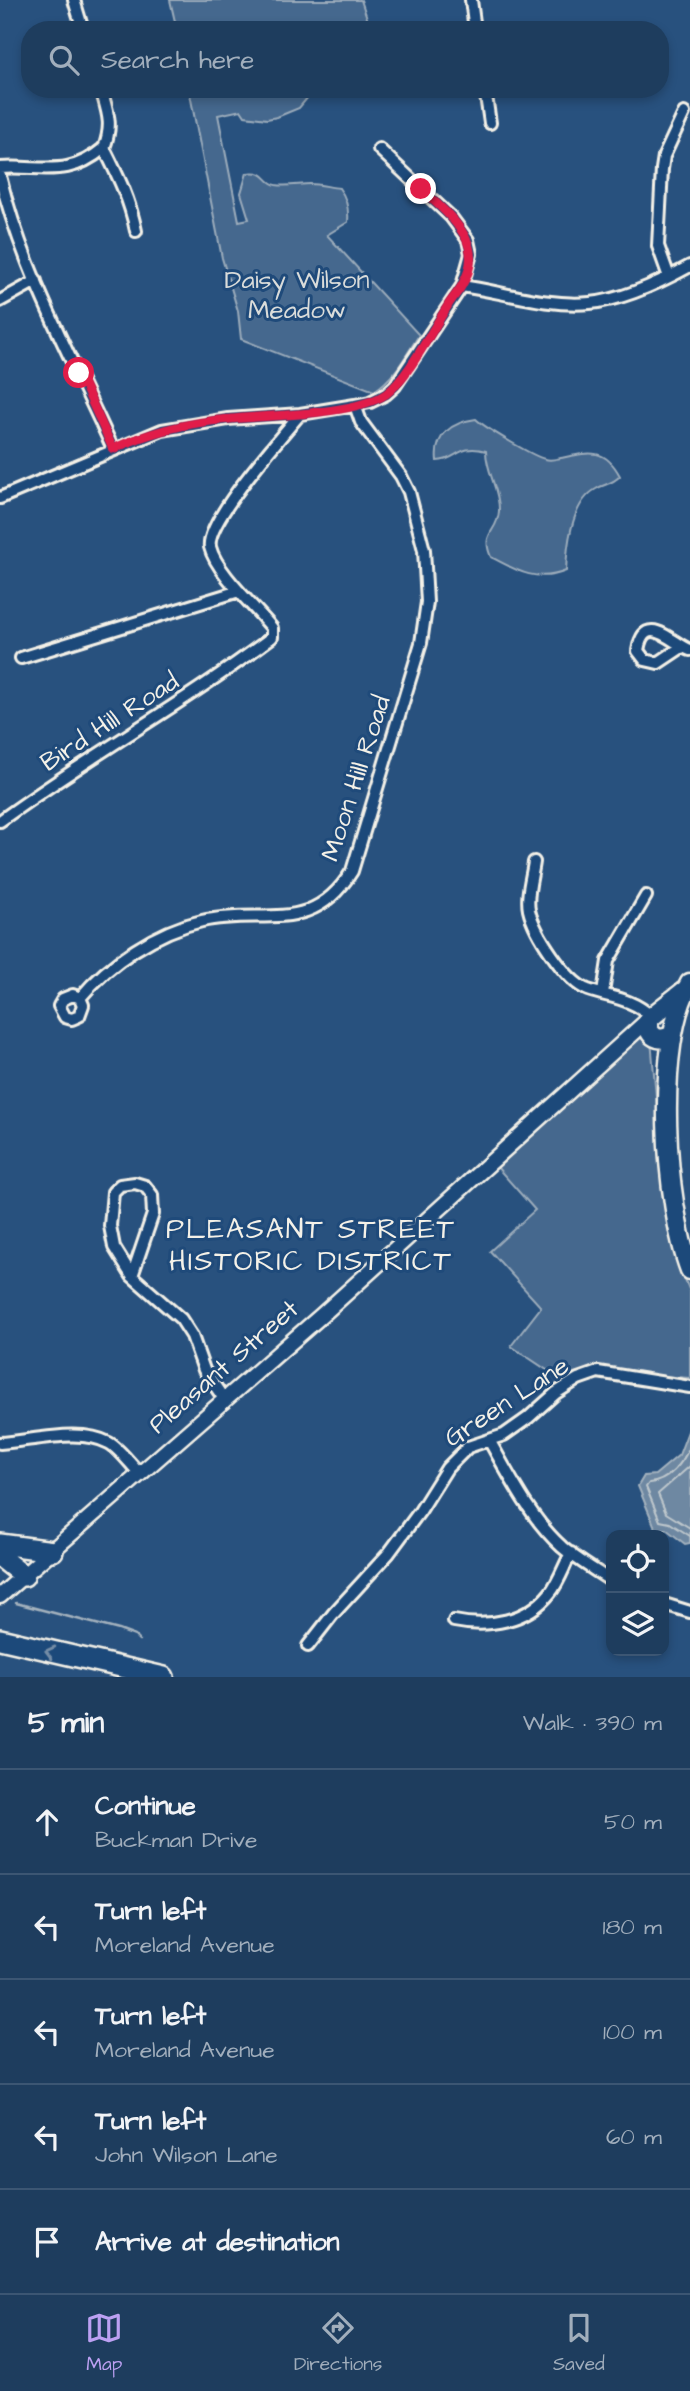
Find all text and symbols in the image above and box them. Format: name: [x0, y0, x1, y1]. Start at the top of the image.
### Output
search box: [21, 21, 669, 98]
icon: search: [45, 41, 83, 79]
text: Search here: [101, 42, 254, 78]
route end: [405, 173, 436, 204]
park label: Daisy Wilson Meadow: [225, 262, 369, 328]
route start: [63, 357, 94, 388]
street label: Bird Hill Road: [33, 664, 186, 780]
street label: Moon Hill Road: [312, 691, 400, 866]
district label: PLEASANT STREET HISTORIC DISTRICT: [166, 1210, 456, 1281]
street label: Pleasant Street: [141, 1291, 307, 1442]
street label: Green Lane: [437, 1348, 576, 1456]
map controls: [606, 1530, 669, 1656]
button: locate: [606, 1530, 669, 1593]
button: layers: [606, 1593, 669, 1656]
one-way arrow: [44, 1646, 56, 1660]
text: 5 min: [28, 1702, 104, 1744]
text: Walk · 390 m: [523, 1707, 662, 1739]
text: Continue: [95, 1788, 196, 1824]
icon: ahead: [28, 1803, 66, 1841]
text: 50 m: [604, 1806, 662, 1838]
text: Buckman Drive: [95, 1824, 257, 1856]
text: Turn left: [95, 1893, 206, 1929]
icon: left: [28, 1908, 66, 1946]
text: 180 m: [603, 1911, 662, 1943]
text: Moreland Avenue: [95, 1929, 275, 1961]
text: Turn left: [95, 1998, 206, 2034]
icon: left: [28, 2013, 66, 2051]
text: 100 m: [603, 2016, 662, 2048]
text: Moreland Avenue: [95, 2034, 275, 2066]
text: Turn left: [95, 2103, 206, 2139]
icon: left: [28, 2118, 66, 2156]
text: 60 m: [606, 2121, 662, 2153]
text: John Wilson Lane: [95, 2139, 278, 2171]
icon: arrive: [28, 2223, 66, 2261]
text: Arrive at destination: [95, 2224, 340, 2260]
tab: Map: [85, 2309, 123, 2378]
tab: Directions: [294, 2309, 382, 2378]
tab: Saved: [553, 2309, 605, 2378]

